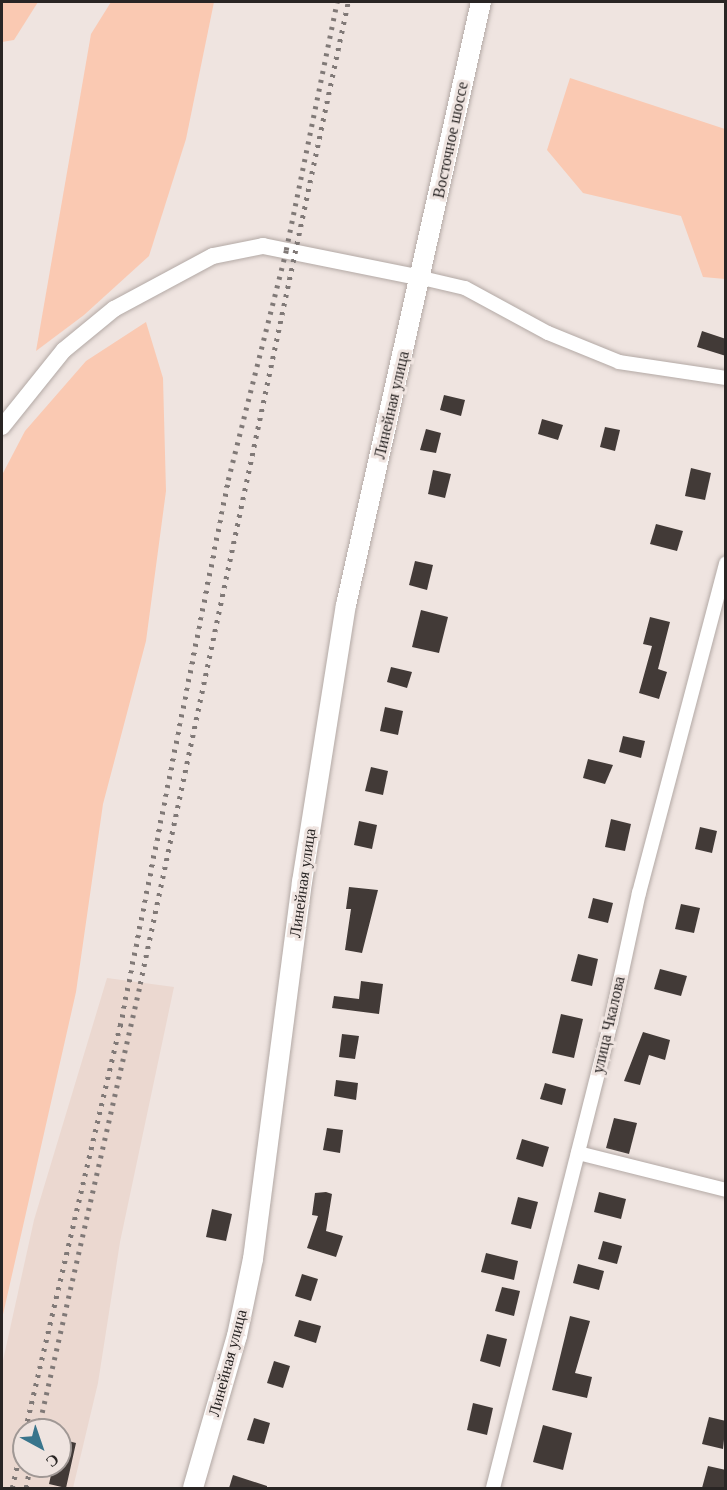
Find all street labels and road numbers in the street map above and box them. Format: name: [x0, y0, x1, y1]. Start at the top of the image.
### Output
street label: Восточное шоссе: [429, 80, 473, 200]
street label: Линейная улица: [370, 349, 414, 461]
street label: Линейная улица: [286, 827, 320, 939]
street label: улица Чкалова: [588, 975, 630, 1075]
street label: Линейная улица: [204, 1307, 252, 1419]

